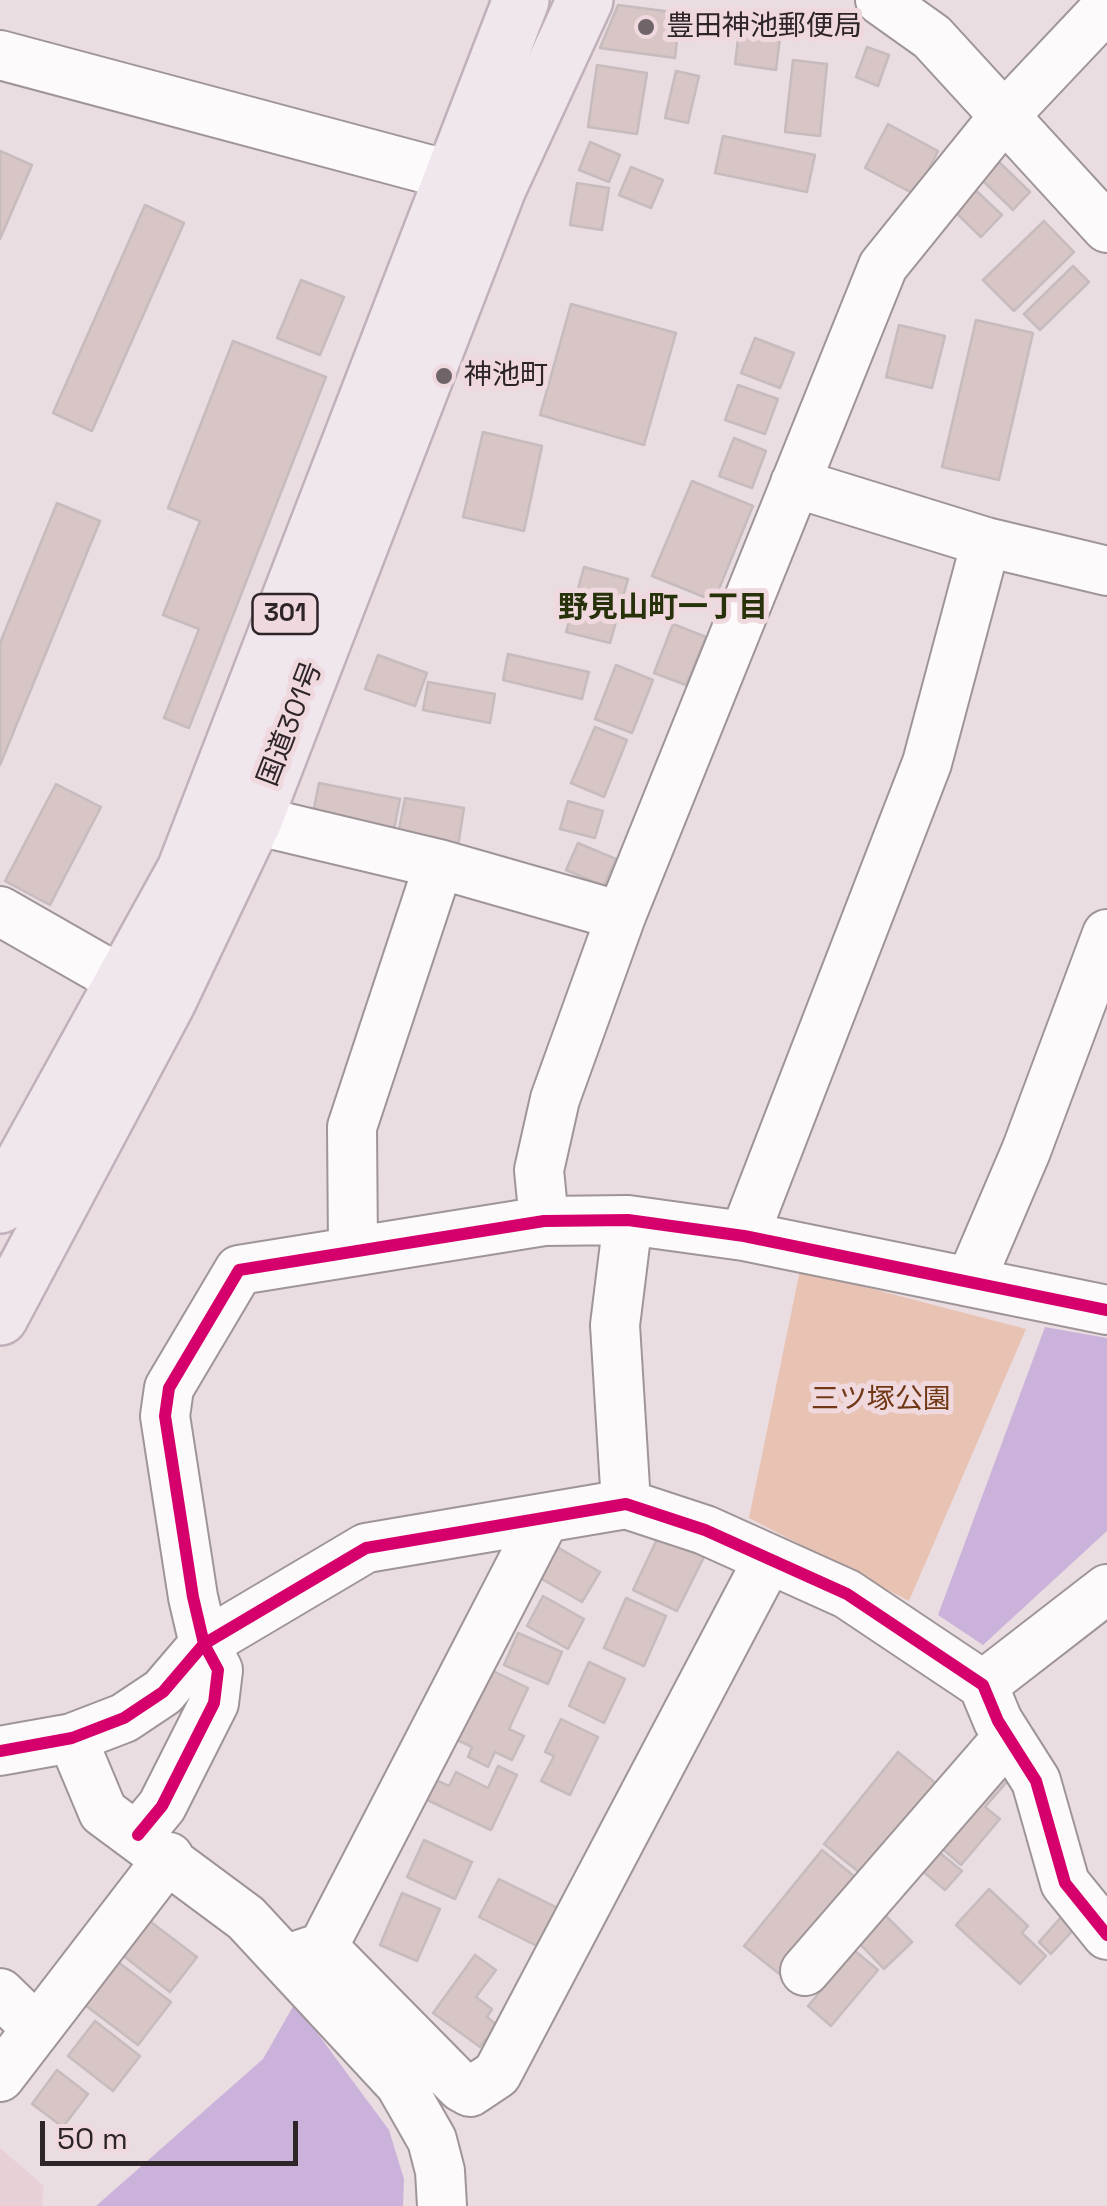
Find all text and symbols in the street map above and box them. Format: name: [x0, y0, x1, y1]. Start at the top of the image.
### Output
place label: 豊田神池郵便局: [666, 10, 862, 44]
marker: 豊田神池郵便局: [635, 16, 657, 38]
place label: 神池町: [464, 359, 548, 393]
marker: 神池町: [433, 365, 455, 387]
district label: 野見山町一丁目: [558, 591, 768, 627]
road number: 301: [252, 594, 318, 634]
street label: 国道301号: [252, 657, 330, 791]
park label: 三ツ塚公園: [811, 1383, 951, 1417]
scale bar: [45, 2101, 302, 2163]
text: 50 m: [57, 2119, 128, 2158]

